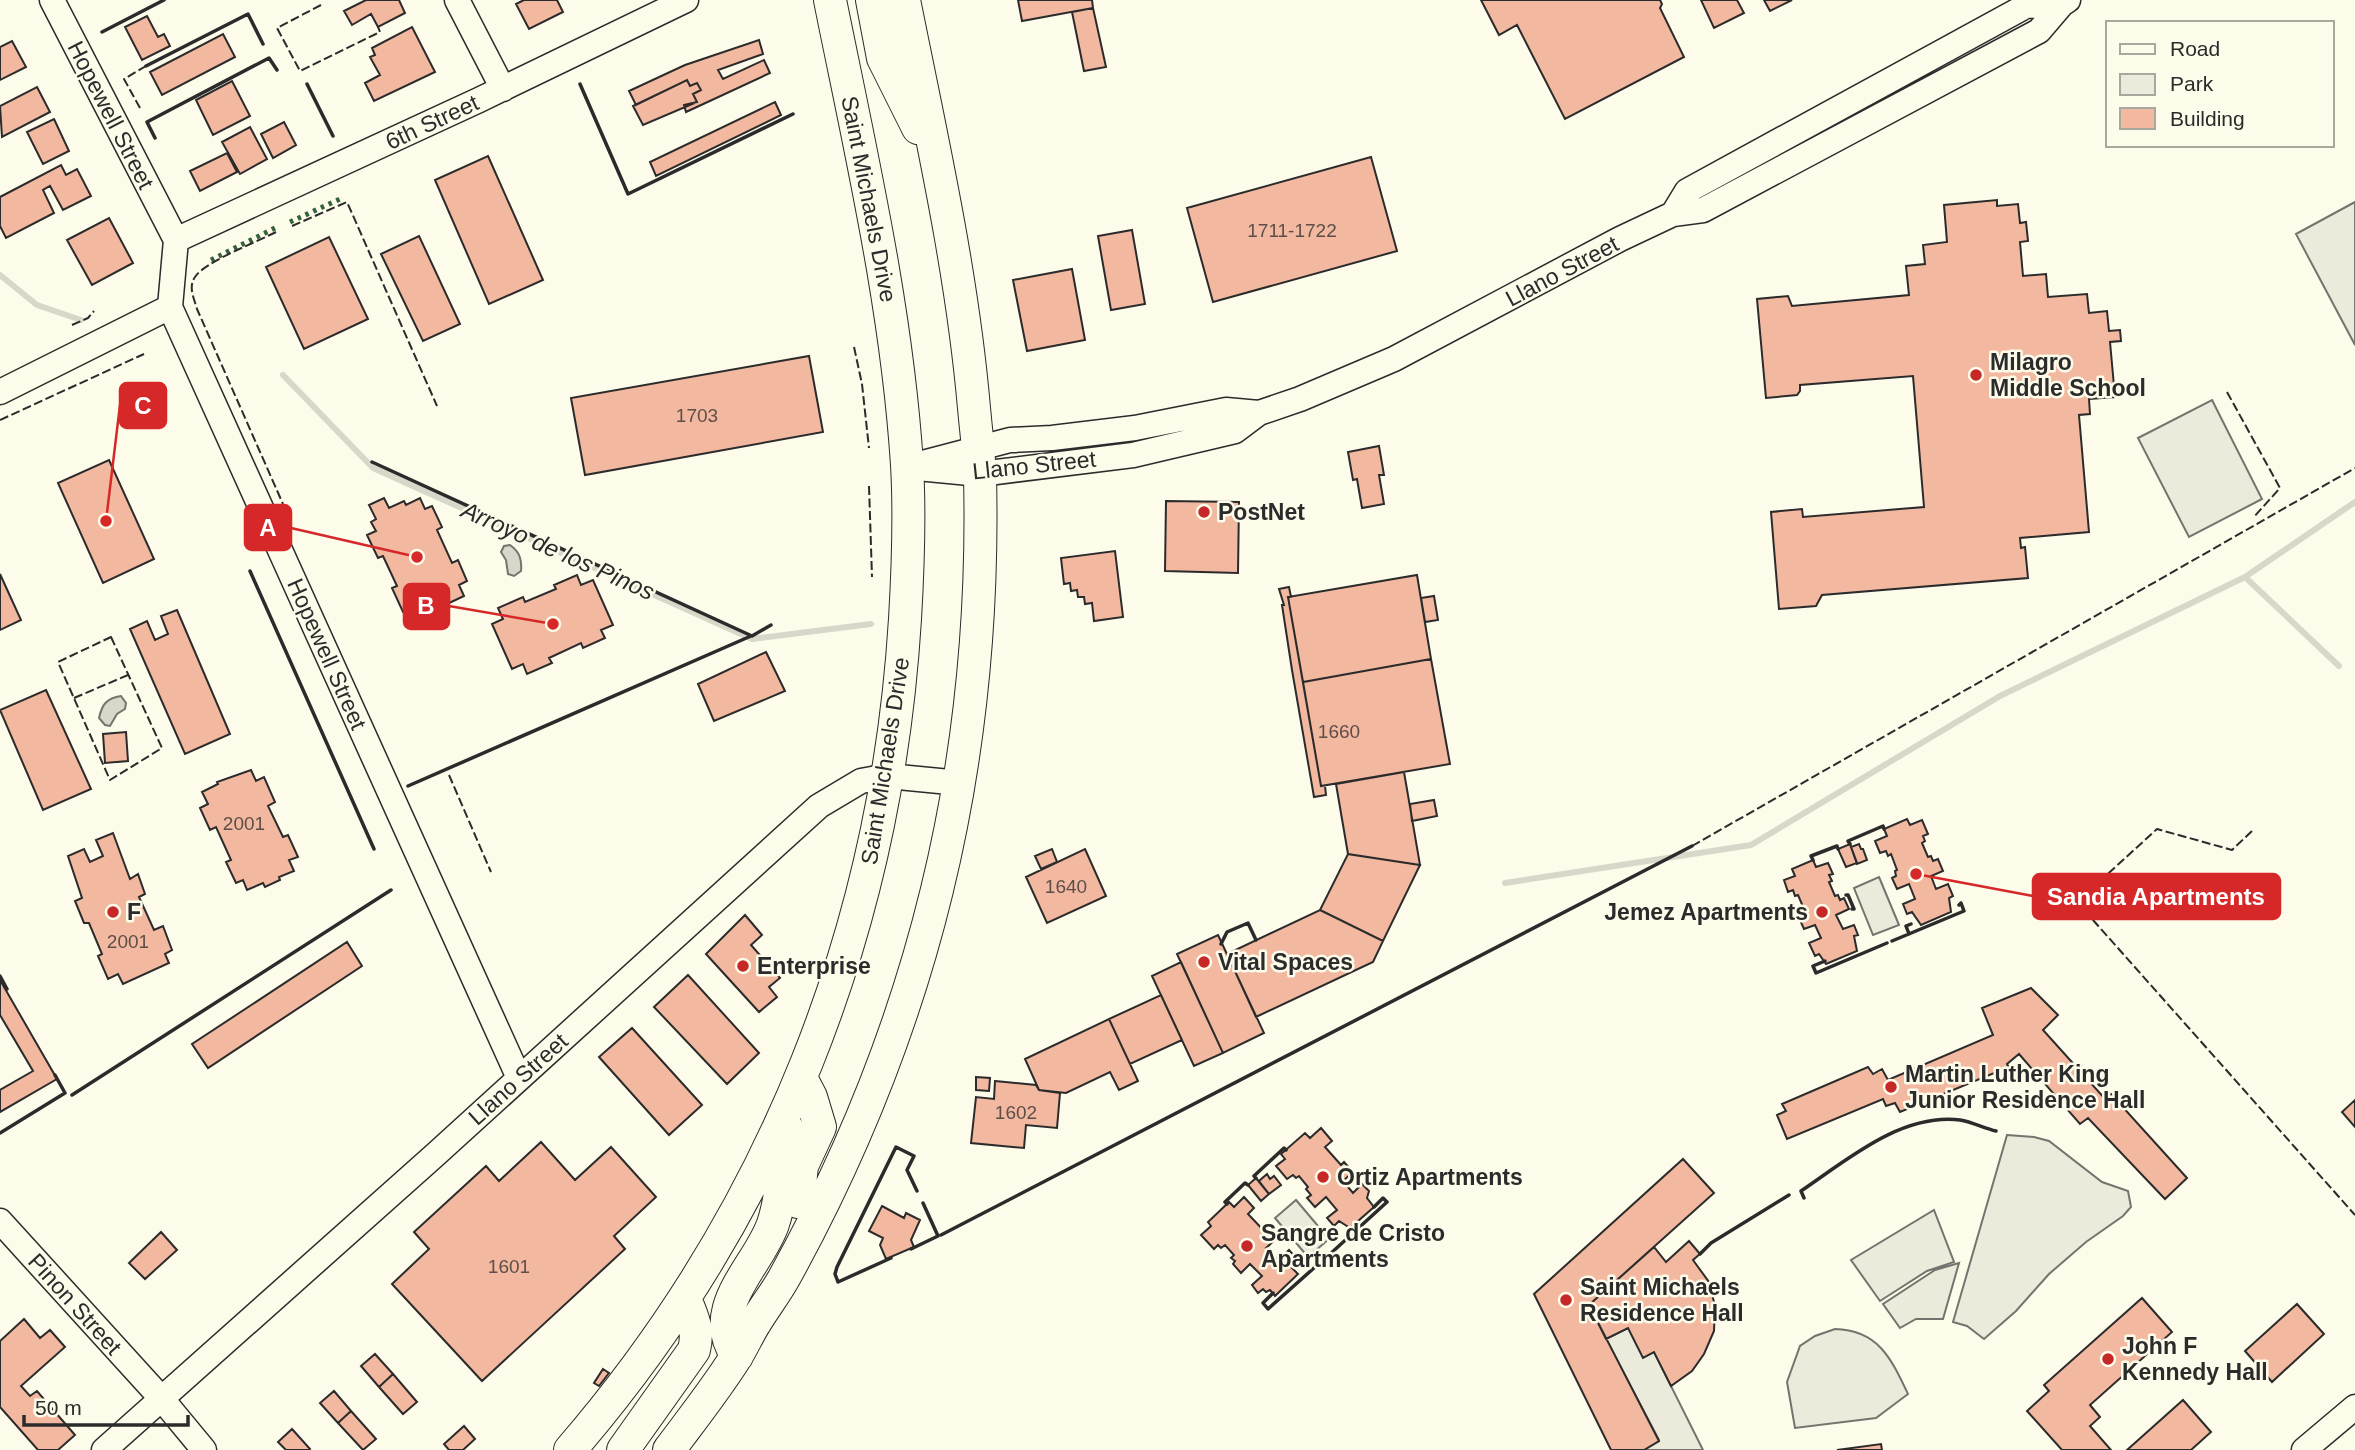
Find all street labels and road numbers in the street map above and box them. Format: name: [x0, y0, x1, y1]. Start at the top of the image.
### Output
street label: Hopewell Street: [63, 37, 160, 194]
street label: 6th Street: [381, 89, 483, 155]
street label: Saint Michaels Drive: [836, 94, 902, 304]
street label: Llano Street: [1501, 230, 1623, 312]
street label: Llano Street: [971, 446, 1098, 484]
street label: Hopewell Street: [282, 575, 372, 734]
street label: Saint Michaels Drive: [856, 655, 914, 867]
street label: Llano Street: [463, 1027, 573, 1130]
street label: Pinon Street: [23, 1248, 127, 1360]

